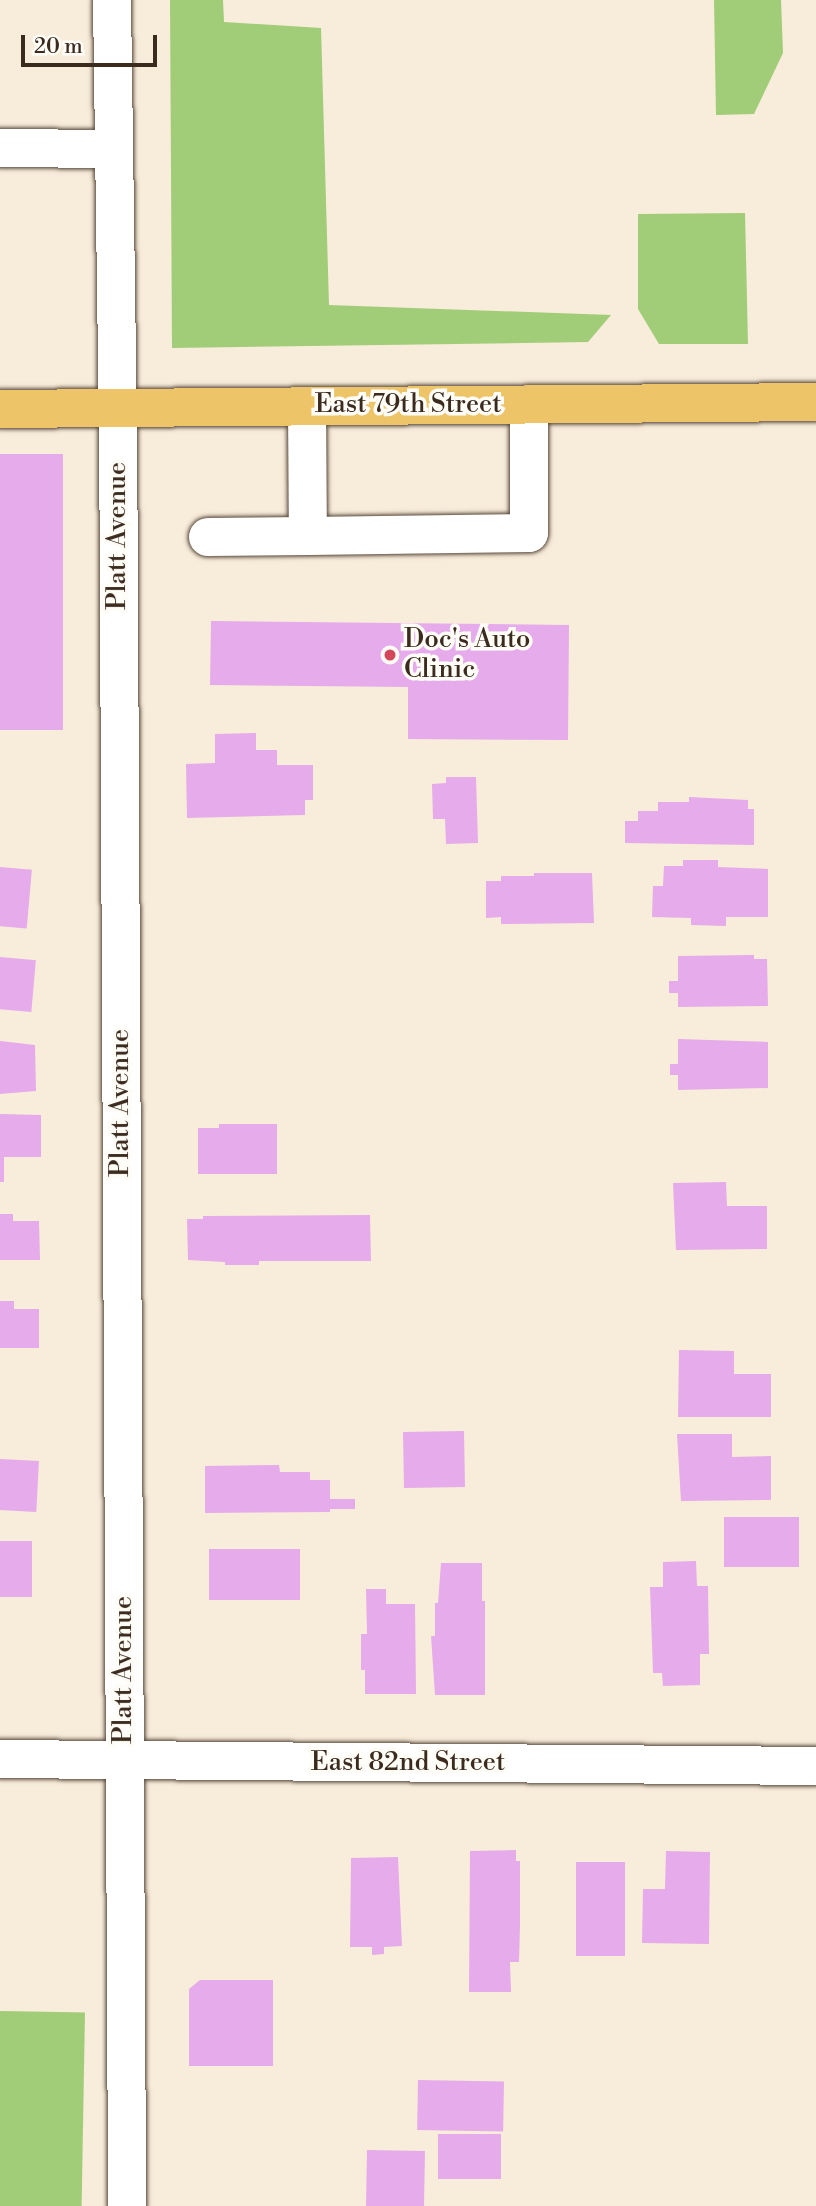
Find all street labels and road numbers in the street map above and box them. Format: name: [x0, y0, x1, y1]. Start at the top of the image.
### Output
street label: East 79th Street: [315, 389, 501, 421]
street label: Platt Avenue: [102, 462, 134, 610]
street label: Platt Avenue: [105, 1029, 137, 1177]
street label: Platt Avenue: [108, 1596, 140, 1744]
street label: East 82nd Street: [311, 1747, 505, 1779]

